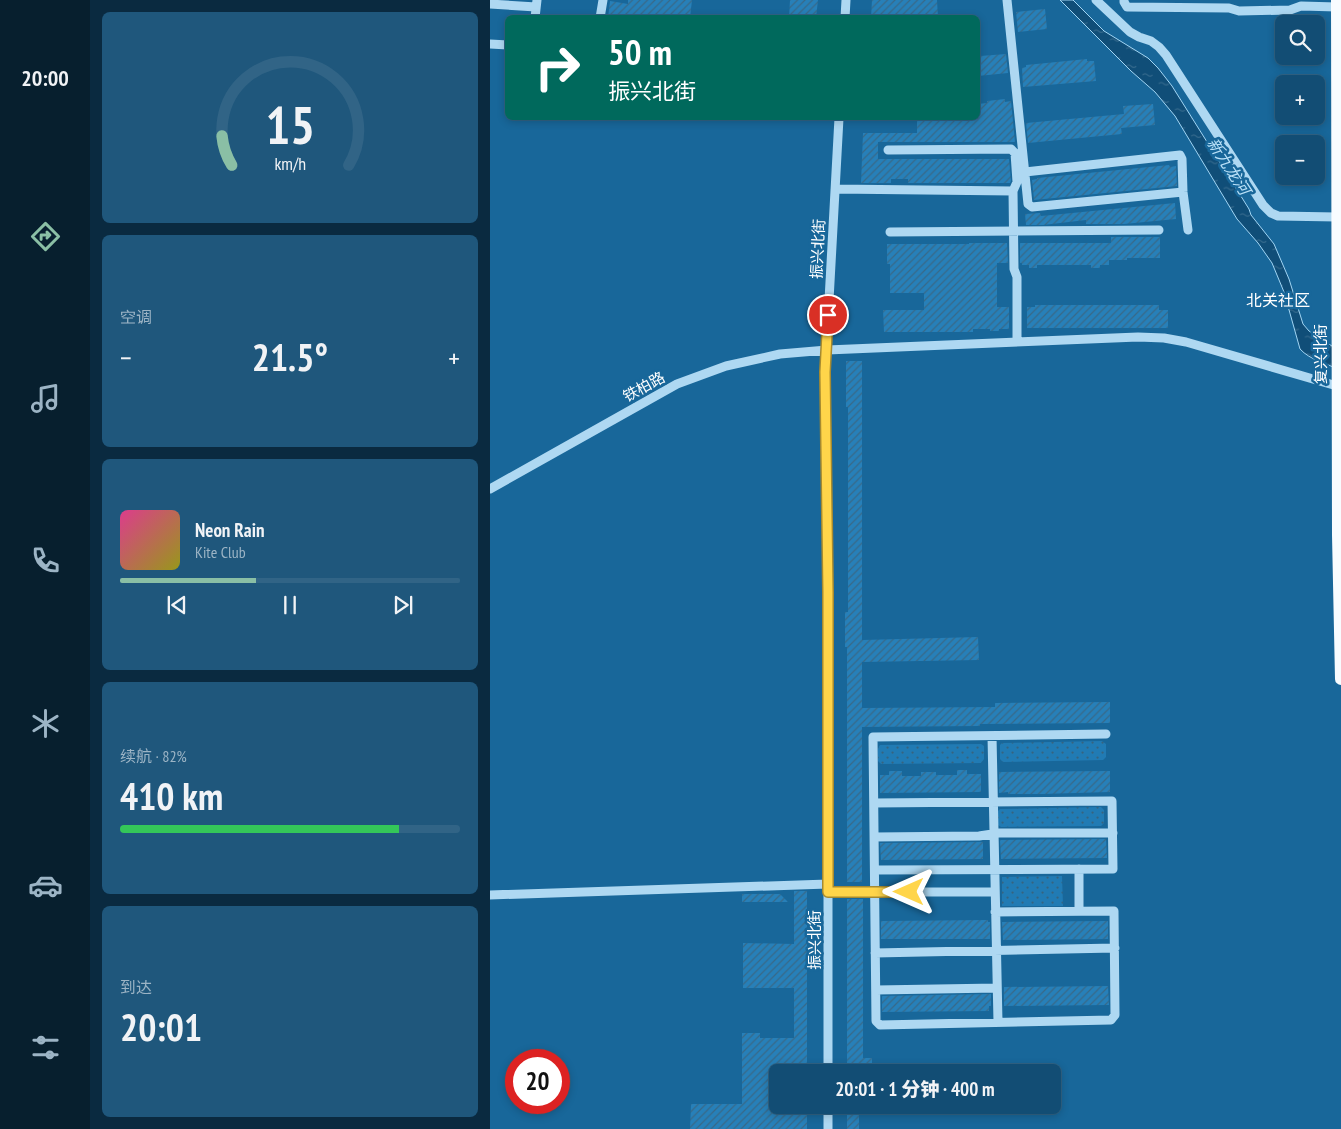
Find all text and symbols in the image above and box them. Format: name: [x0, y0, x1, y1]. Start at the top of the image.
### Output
map controls: [1275, 15, 1325, 185]
button: search: [1275, 15, 1325, 65]
text: 50 m: [608, 29, 672, 75]
icon: right: [525, 35, 590, 100]
text: 20:00: [21, 64, 69, 92]
button: +: [1275, 75, 1325, 125]
text: 振兴北街: [608, 77, 696, 105]
text: 15: [265, 91, 315, 158]
water label: 新九龙河: [1203, 134, 1256, 201]
button: −: [1275, 135, 1325, 185]
text: km/h: [274, 152, 306, 175]
icon: directions: [28, 219, 63, 254]
street label: 振兴北街: [806, 219, 829, 279]
district label: 北关社区: [1246, 290, 1310, 310]
pin: [807, 294, 849, 336]
icon: arrive: [814, 301, 842, 329]
text: 空调: [120, 307, 152, 327]
street label: 复兴北街: [1311, 324, 1330, 384]
text: 21.5°: [252, 332, 328, 381]
text: −: [120, 339, 132, 376]
text: +: [448, 339, 460, 376]
street label: 铁柏路: [619, 367, 668, 406]
icon: music: [28, 381, 63, 416]
text: Neon Rain: [195, 518, 264, 542]
text: Kite Club: [195, 542, 246, 562]
icon: phone: [28, 543, 63, 578]
icon: previous: [163, 591, 191, 619]
icon: pause: [276, 591, 304, 619]
icon: next: [389, 591, 417, 619]
icon: climate: [28, 706, 63, 741]
text: 续航 · 82%: [120, 746, 187, 766]
text: 410 km: [120, 771, 223, 820]
position arrow: [882, 865, 934, 917]
icon: car: [28, 868, 63, 903]
street label: 振兴北街: [805, 910, 824, 970]
text: 到达: [120, 977, 152, 997]
text: 20:01: [120, 1002, 202, 1051]
icon: filters: [28, 1030, 63, 1065]
speed limit sign: 20: [505, 1049, 570, 1114]
text: 20:01 · 1 分钟 · 400 m: [835, 1077, 995, 1101]

